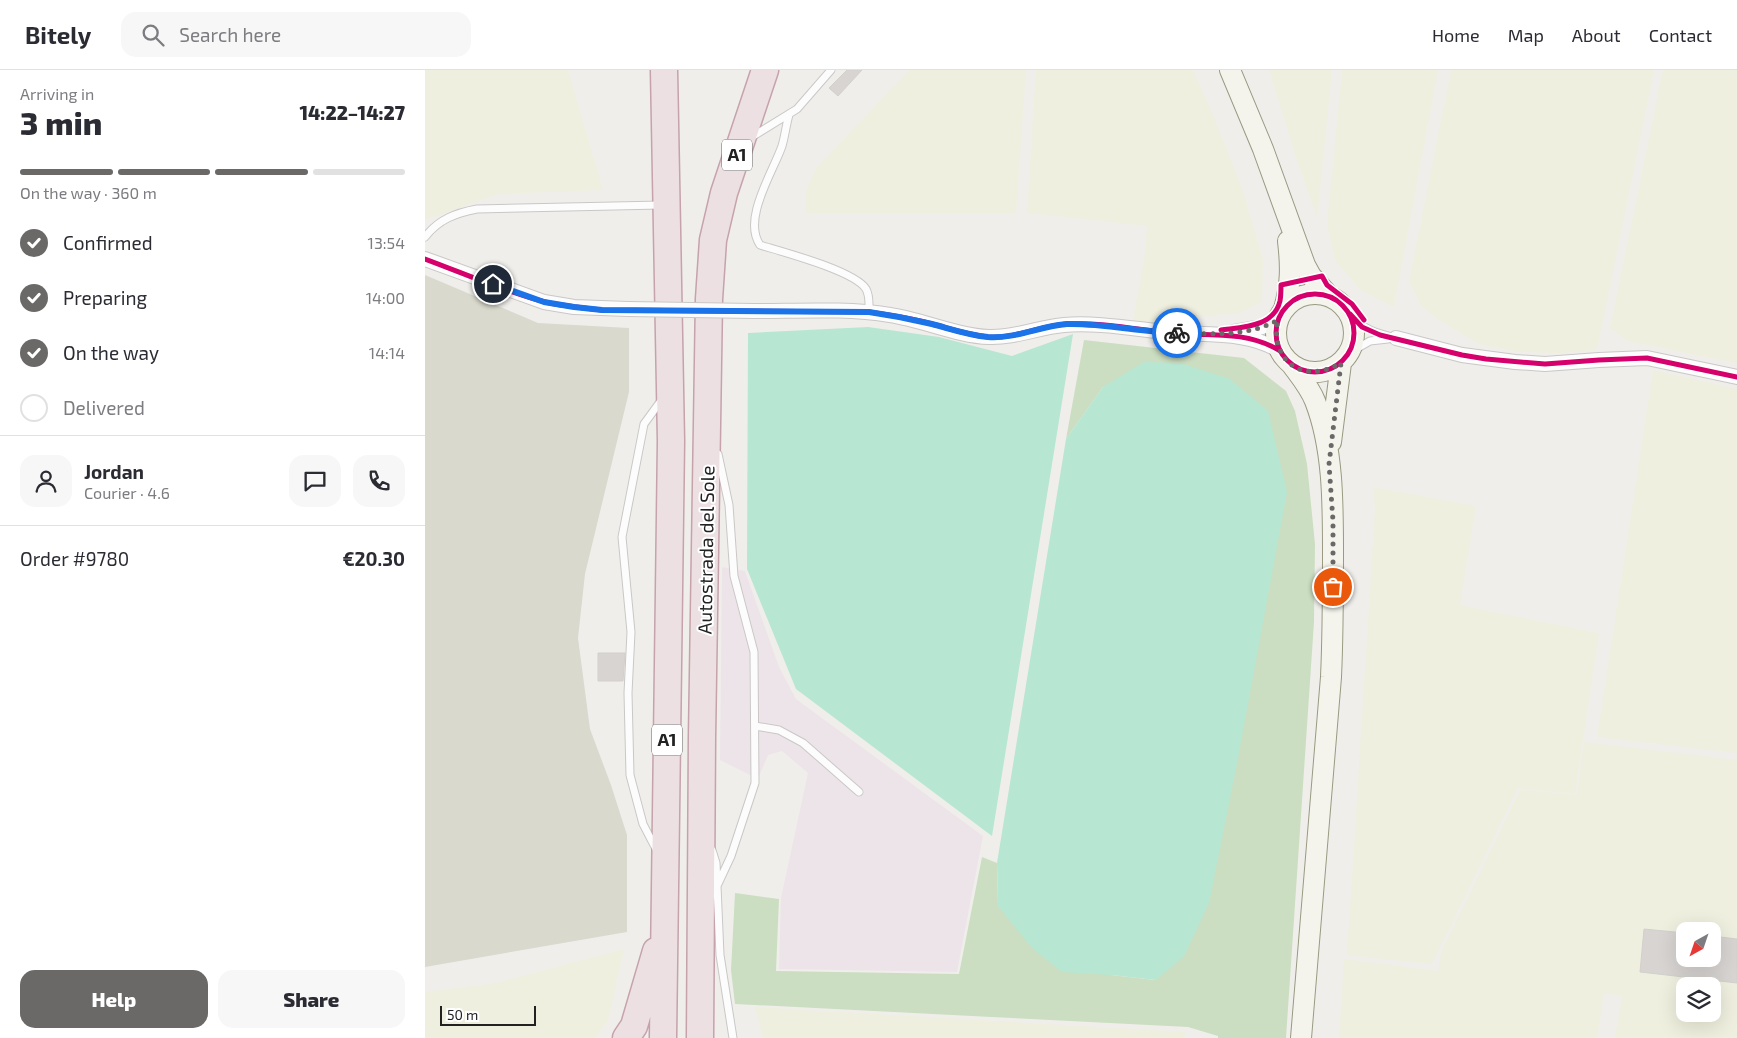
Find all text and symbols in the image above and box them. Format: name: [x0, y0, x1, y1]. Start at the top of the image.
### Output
search box: [121, 12, 471, 57]
text: Bitely: [25, 20, 91, 49]
icon: search: [139, 21, 167, 49]
text: Search here: [179, 23, 281, 46]
text: Home: [1432, 24, 1480, 46]
text: Map: [1508, 24, 1544, 46]
text: About: [1572, 24, 1621, 46]
text: Contact: [1649, 24, 1712, 46]
text: Arriving in: [20, 84, 94, 103]
text: 14:22–14:27: [299, 101, 405, 124]
text: 3 min: [20, 103, 102, 141]
road number: A1: [722, 140, 752, 170]
text: On the way · 360 m: [20, 183, 157, 202]
icon: check: [20, 229, 48, 257]
text: Confirmed: [63, 231, 153, 254]
text: 13:54: [368, 233, 405, 252]
pin: [472, 263, 514, 305]
icon: home: [479, 270, 507, 298]
icon: check: [20, 284, 48, 312]
text: Preparing: [63, 286, 147, 309]
text: 14:00: [366, 288, 405, 307]
courier: [1152, 308, 1202, 358]
icon: bike: [1163, 319, 1191, 347]
icon: check: [20, 339, 48, 367]
text: On the way: [63, 341, 159, 364]
text: 14:14: [369, 343, 405, 362]
text: Delivered: [63, 396, 145, 419]
button: person: [20, 455, 72, 507]
button: chat: [289, 455, 341, 507]
button: phone: [353, 455, 405, 507]
text: Jordan: [84, 460, 144, 483]
street label: Autostrada del Sole: [693, 465, 718, 635]
text: Courier · 4.6: [84, 483, 170, 502]
text: Order #9780: [20, 547, 129, 570]
text: €20.30: [342, 547, 405, 570]
pin: [1312, 566, 1354, 608]
icon: bag: [1319, 573, 1347, 601]
road number: A1: [652, 724, 682, 756]
north arrow: [1676, 922, 1721, 968]
map controls: [1676, 922, 1721, 1022]
button: Help: [20, 970, 208, 1028]
button: Share: [218, 970, 405, 1028]
button: layers: [1676, 977, 1721, 1022]
scale bar: [440, 1003, 536, 1026]
text: 50 m: [447, 1006, 478, 1023]

